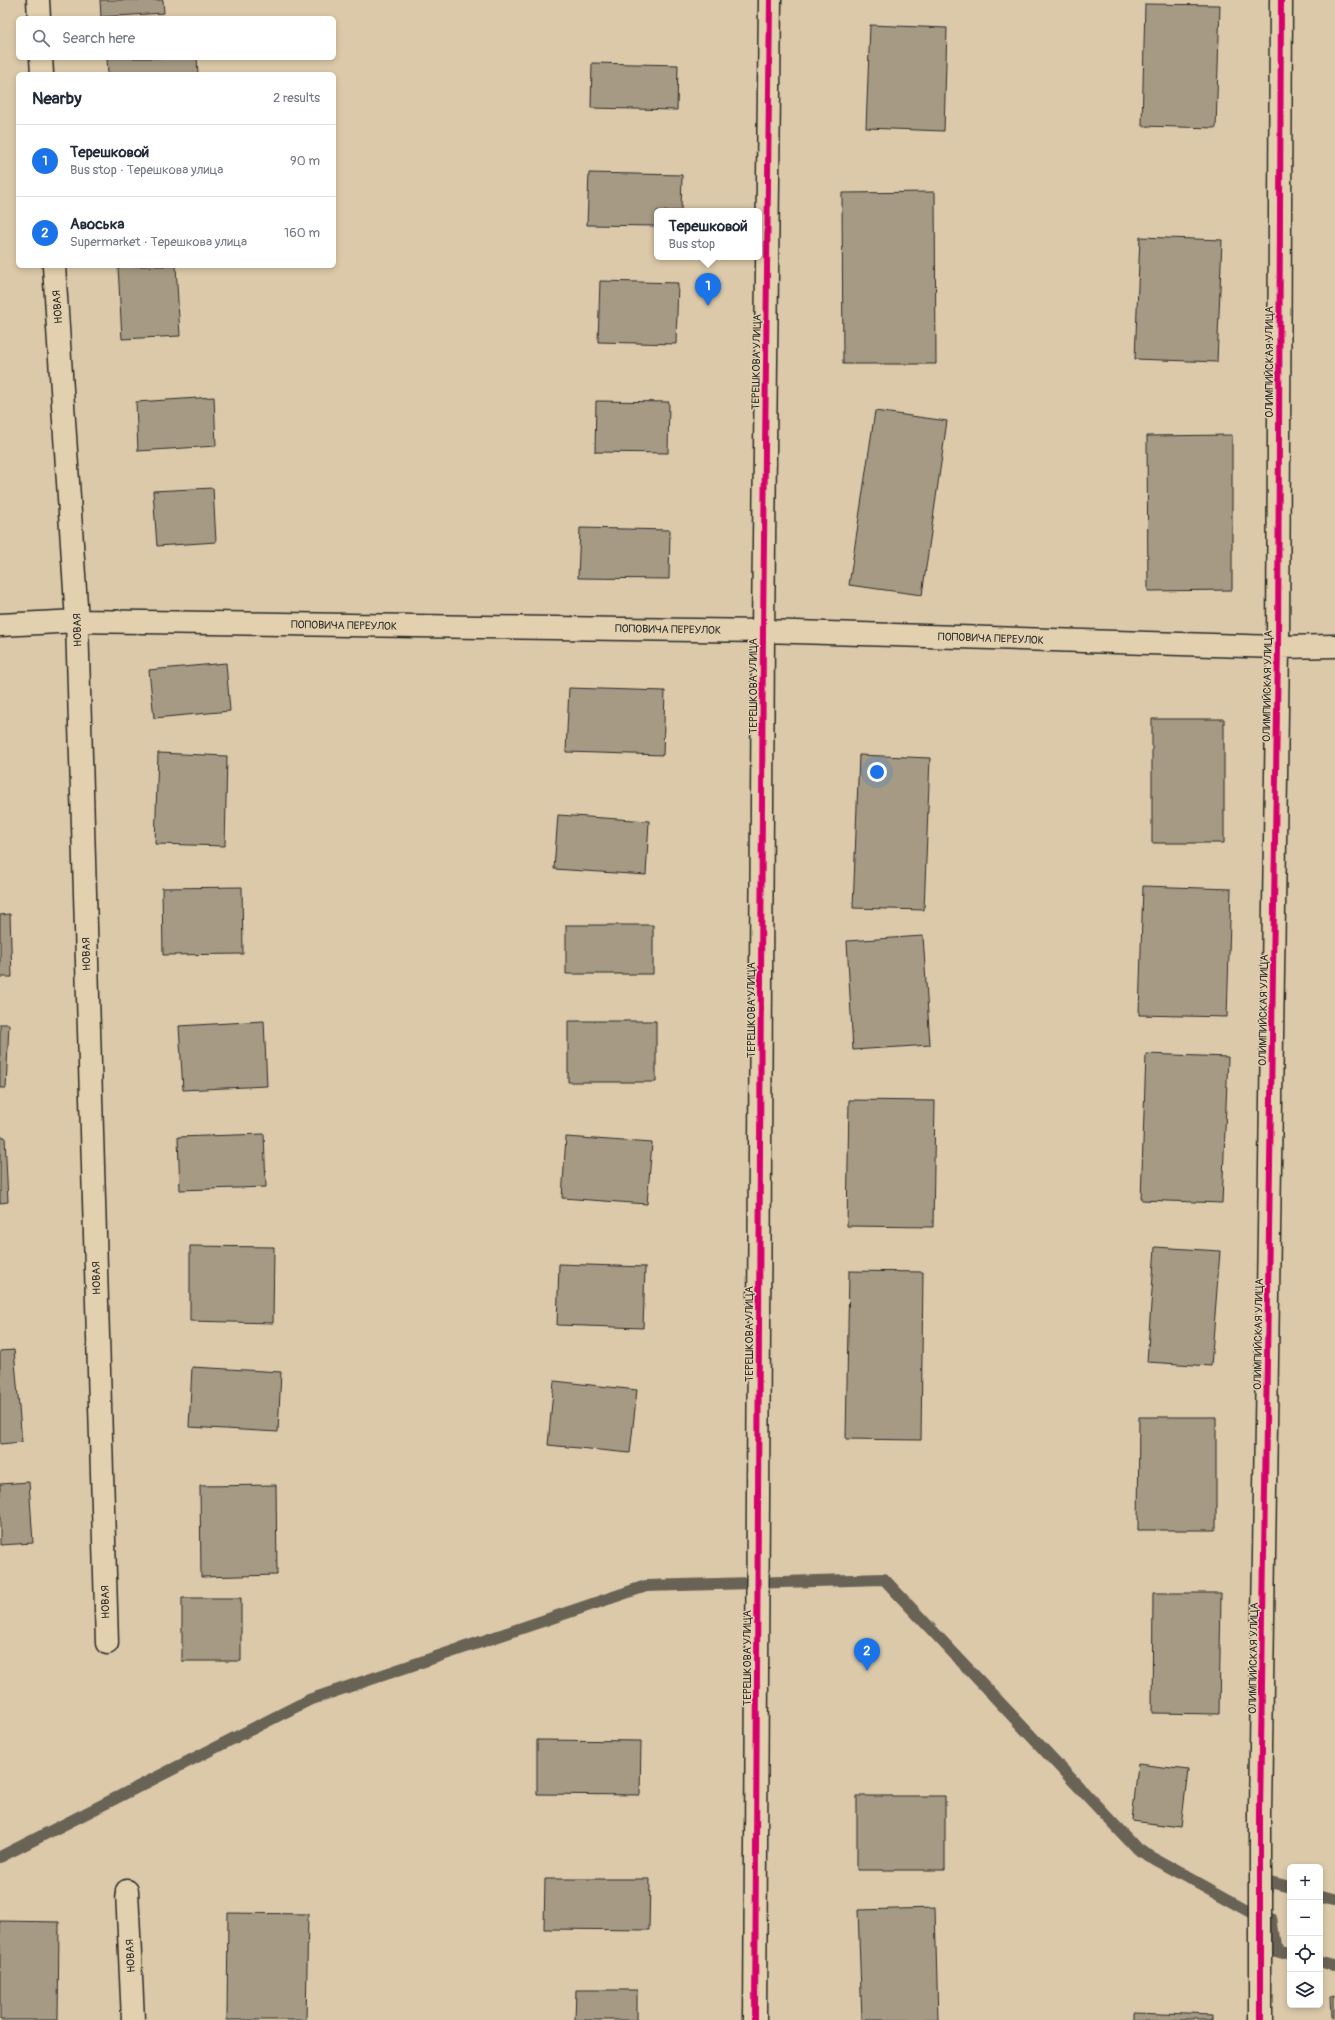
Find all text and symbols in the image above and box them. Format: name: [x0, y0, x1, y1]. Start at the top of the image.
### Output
search box: [16, 16, 336, 60]
icon: search: [30, 27, 52, 49]
text: Search here: [62, 29, 135, 48]
text: Nearby: [32, 88, 81, 109]
text: 2 results: [273, 90, 320, 106]
text: Терешковой: [70, 143, 149, 162]
text: 1: [42, 153, 48, 169]
text: 90 m: [290, 153, 320, 169]
text: Bus stop · Терешкова улица: [70, 162, 223, 178]
popup: [654, 208, 762, 260]
text: Авоська: [70, 215, 124, 234]
text: Терешковой: [668, 217, 748, 236]
text: 2: [41, 225, 49, 241]
text: 160 m: [284, 225, 320, 241]
text: Supermarket · Терешкова улица: [70, 234, 247, 250]
text: Bus stop: [668, 236, 715, 252]
pin: 1: [695, 273, 721, 306]
street label: НОВАЯ: [50, 290, 65, 324]
street label: ОЛИМПИЙСКАЯ УЛИЦА: [1263, 306, 1276, 418]
street label: ТЕРЕШКОВА УЛИЦА: [749, 314, 764, 410]
street label: НОВАЯ: [70, 613, 85, 647]
street label: ПОПОВИЧА ПЕРЕУЛОК: [291, 618, 397, 633]
street label: ПОПОВИЧА ПЕРЕУЛОК: [615, 622, 721, 637]
street label: ПОПОВИЧА ПЕРЕУЛОК: [938, 630, 1044, 647]
street label: ОЛИМПИЙСКАЯ УЛИЦА: [1260, 630, 1275, 742]
street label: ТЕРЕШКОВА УЛИЦА: [747, 638, 760, 734]
your location: [867, 762, 887, 782]
street label: НОВАЯ: [79, 937, 94, 971]
street label: ОЛИМПИЙСКАЯ УЛИЦА: [1256, 954, 1271, 1066]
street label: ТЕРЕШКОВА УЛИЦА: [745, 962, 758, 1058]
street label: НОВАЯ: [89, 1261, 104, 1295]
street label: ОЛИМПИЙСКАЯ УЛИЦА: [1251, 1278, 1266, 1390]
street label: ТЕРЕШКОВА УЛИЦА: [743, 1286, 756, 1382]
street label: НОВАЯ: [98, 1585, 113, 1619]
street label: ОЛИМПИЙСКАЯ УЛИЦА: [1246, 1602, 1261, 1714]
street label: ТЕРЕШКОВА УЛИЦА: [741, 1610, 754, 1706]
pin: 2: [854, 1638, 880, 1671]
map controls: [1287, 1864, 1323, 2008]
button: +: [1287, 1864, 1323, 1900]
button: −: [1287, 1900, 1323, 1936]
button: locate: [1287, 1936, 1323, 1972]
street label: НОВАЯ: [123, 1939, 138, 1973]
button: layers: [1287, 1972, 1323, 2008]

